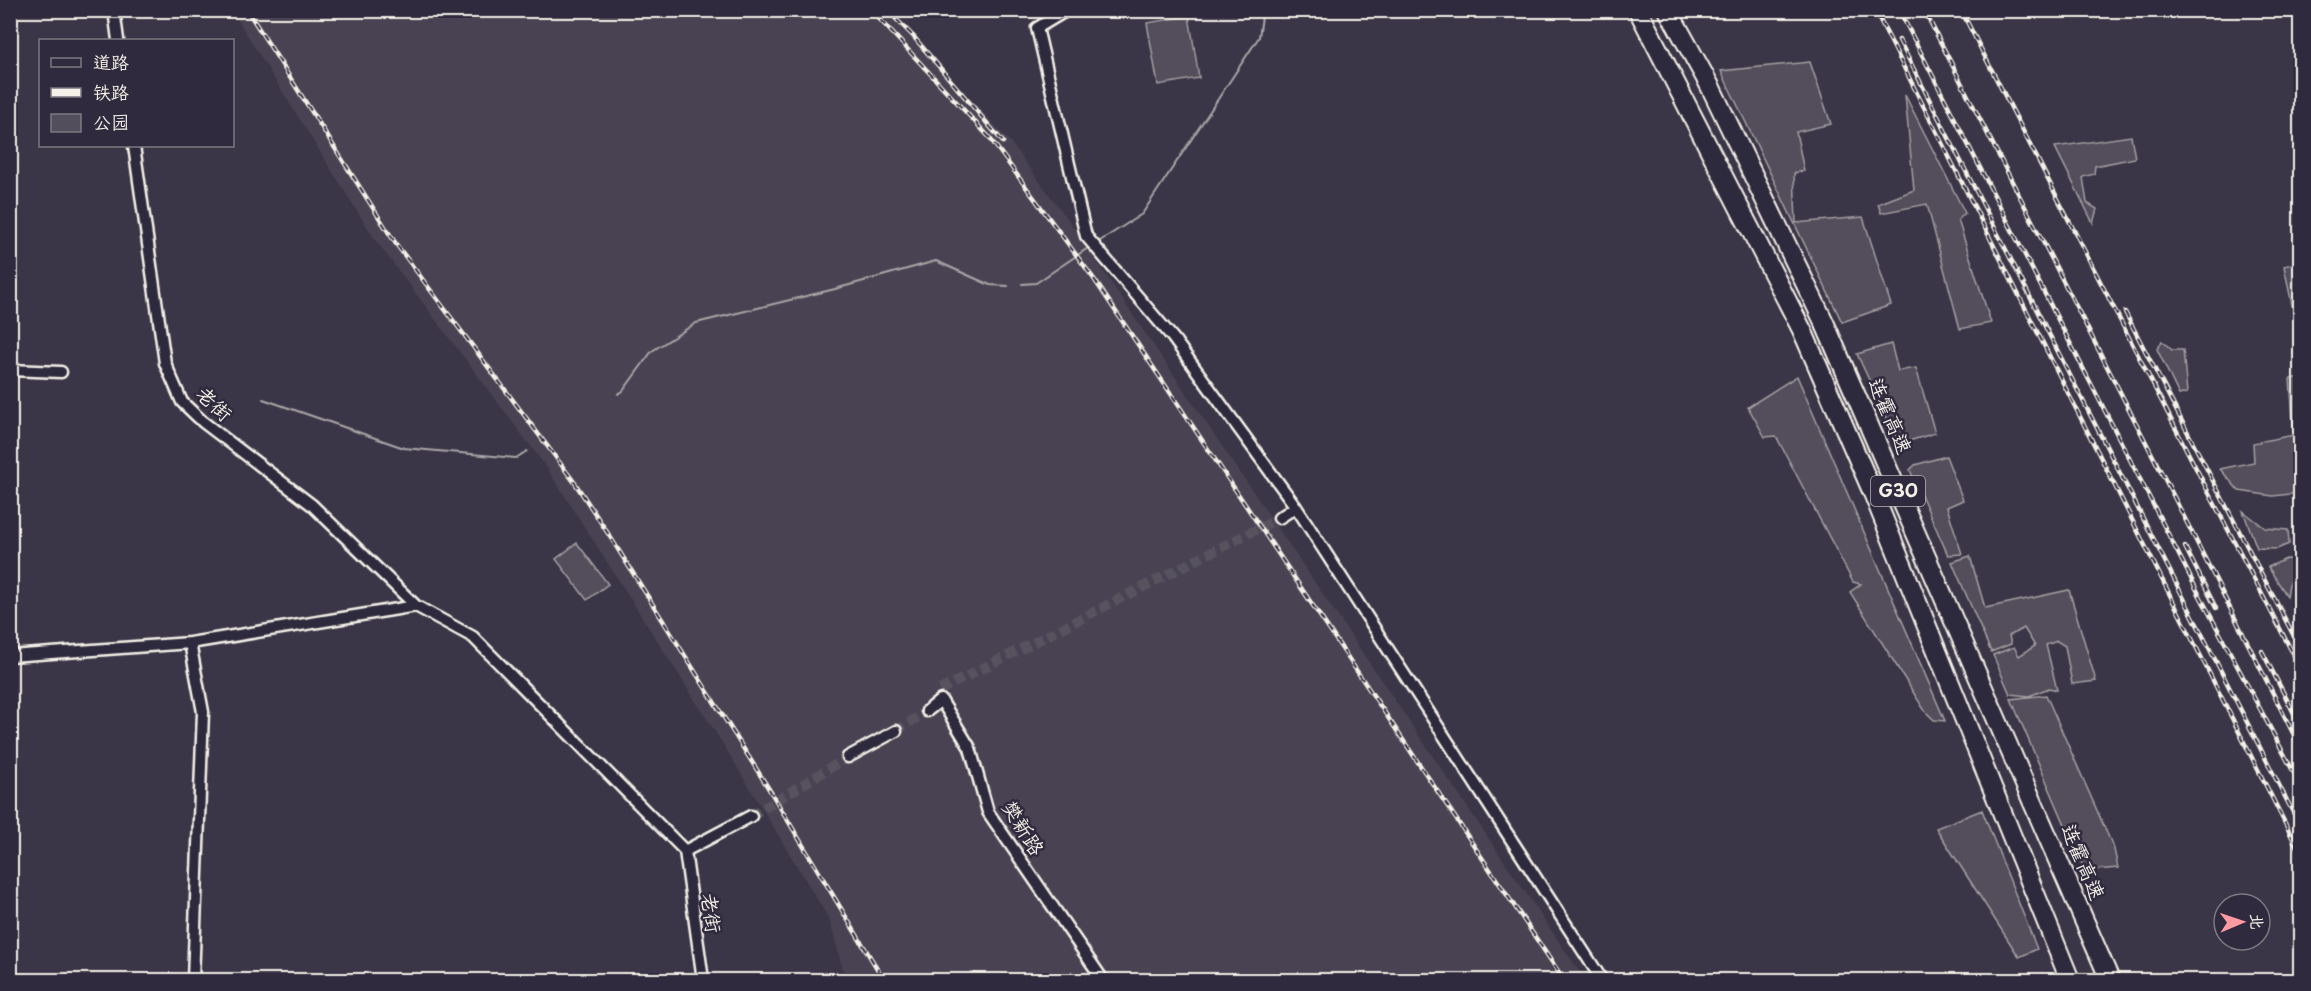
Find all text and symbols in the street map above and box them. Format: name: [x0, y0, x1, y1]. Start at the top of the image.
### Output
legend: [39, 39, 234, 147]
text: 道路: [93, 48, 129, 75]
text: 铁路: [93, 78, 129, 105]
text: 公园: [93, 108, 129, 135]
street label: 连霍高速: [1861, 373, 1920, 458]
street label: 老街: [190, 379, 240, 428]
road number: G30: [1871, 476, 1925, 506]
street label: 樊新路: [995, 794, 1053, 862]
street label: 连霍高速: [2054, 819, 2113, 904]
street label: 老街: [694, 891, 730, 935]
north arrow: [2212, 892, 2272, 952]
text: 北: [2246, 913, 2270, 930]

